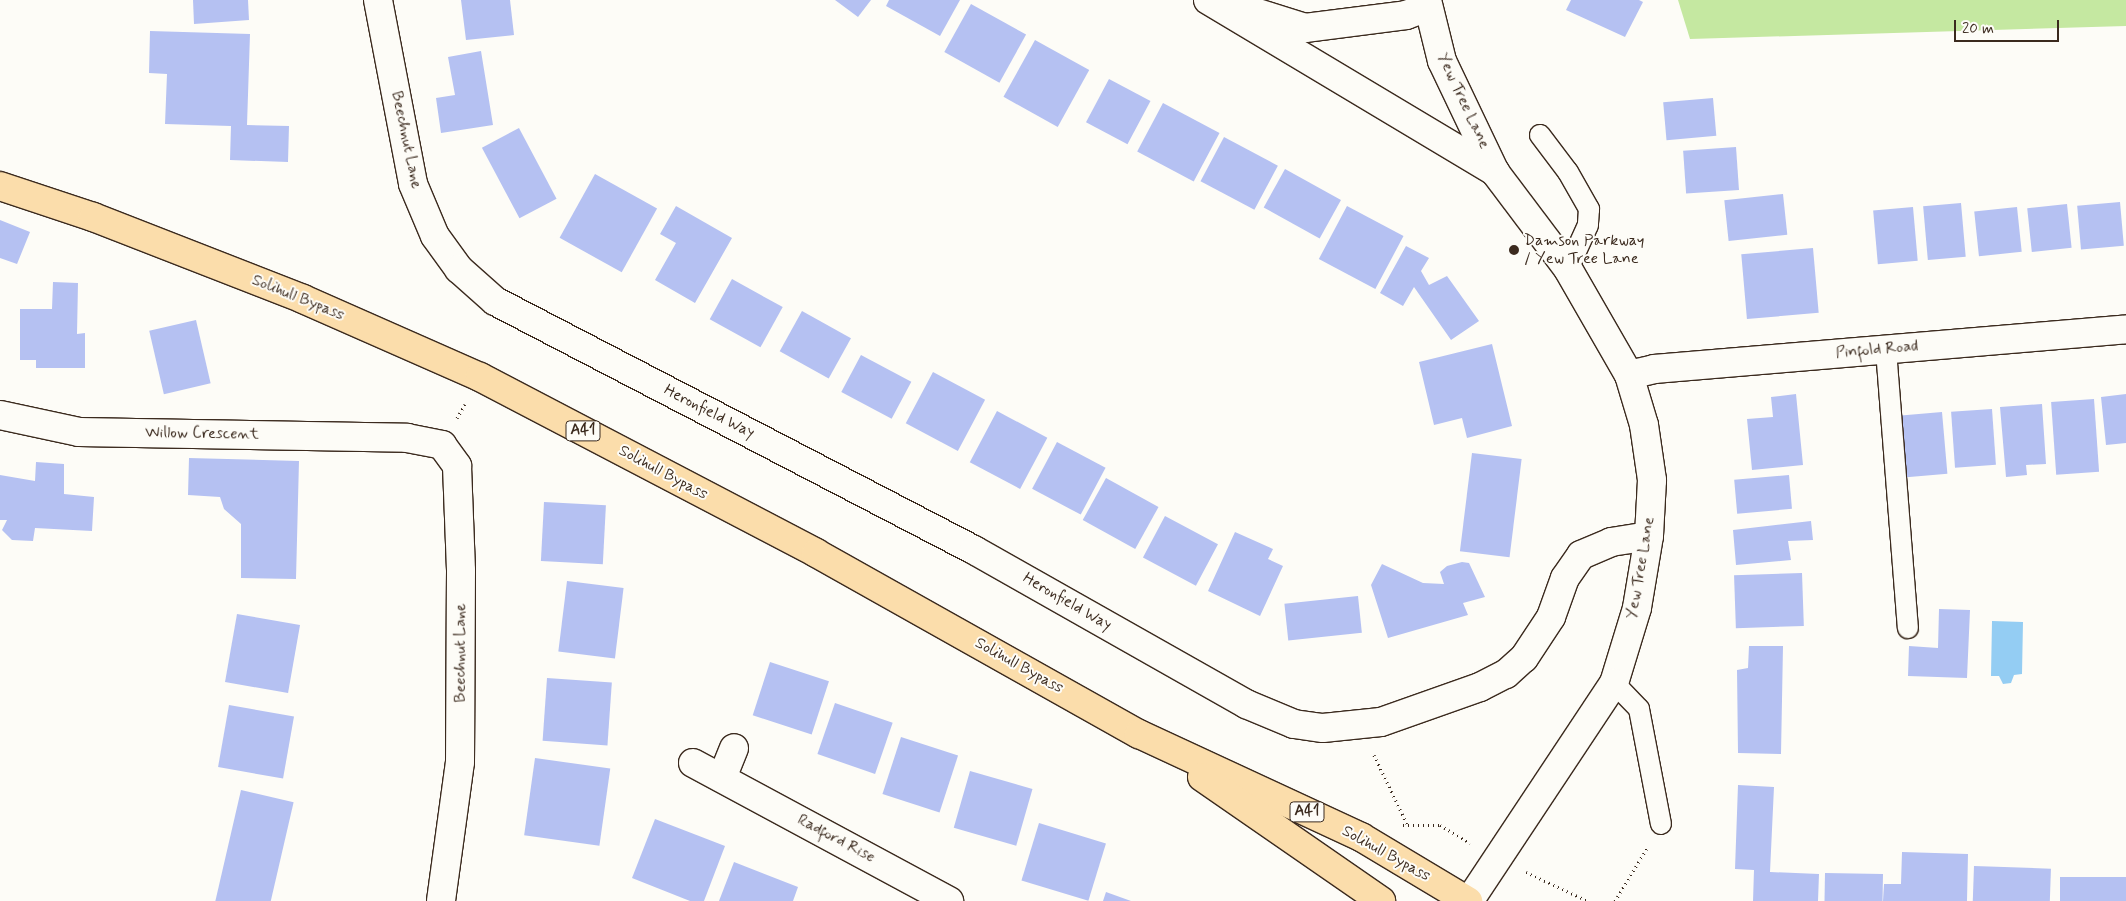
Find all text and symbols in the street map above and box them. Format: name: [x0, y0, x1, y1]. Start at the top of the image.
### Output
scale bar: [1956, 10, 2061, 42]
text: 20 m: [1962, 19, 1994, 39]
street label: Yew Tree Lane: [1433, 52, 1493, 150]
street label: Beechnut Lane: [386, 89, 426, 191]
place label: Damson Parkway / Yew Tree Lane: [1524, 231, 1643, 269]
marker: Damson Parkway / Yew Tree Lane: [1508, 244, 1520, 256]
street label: Solihull Bypass: [249, 271, 347, 325]
street label: Pinfold Road: [1835, 337, 1919, 363]
street label: Heronfield Way: [659, 380, 759, 444]
road number: A41: [566, 418, 600, 444]
street label: Willow Crescent: [148, 423, 256, 445]
street label: Solihull Bypass: [615, 442, 711, 504]
street label: Yew Tree Lane: [1623, 517, 1659, 619]
street label: Heronfield Way: [1018, 568, 1116, 636]
street label: Beechnut Lane: [451, 603, 471, 703]
street label: Solihull Bypass: [972, 634, 1066, 698]
road number: A41: [1290, 800, 1324, 824]
street label: Radford Rise: [795, 811, 877, 867]
street label: Solihull Bypass: [1339, 822, 1433, 886]

